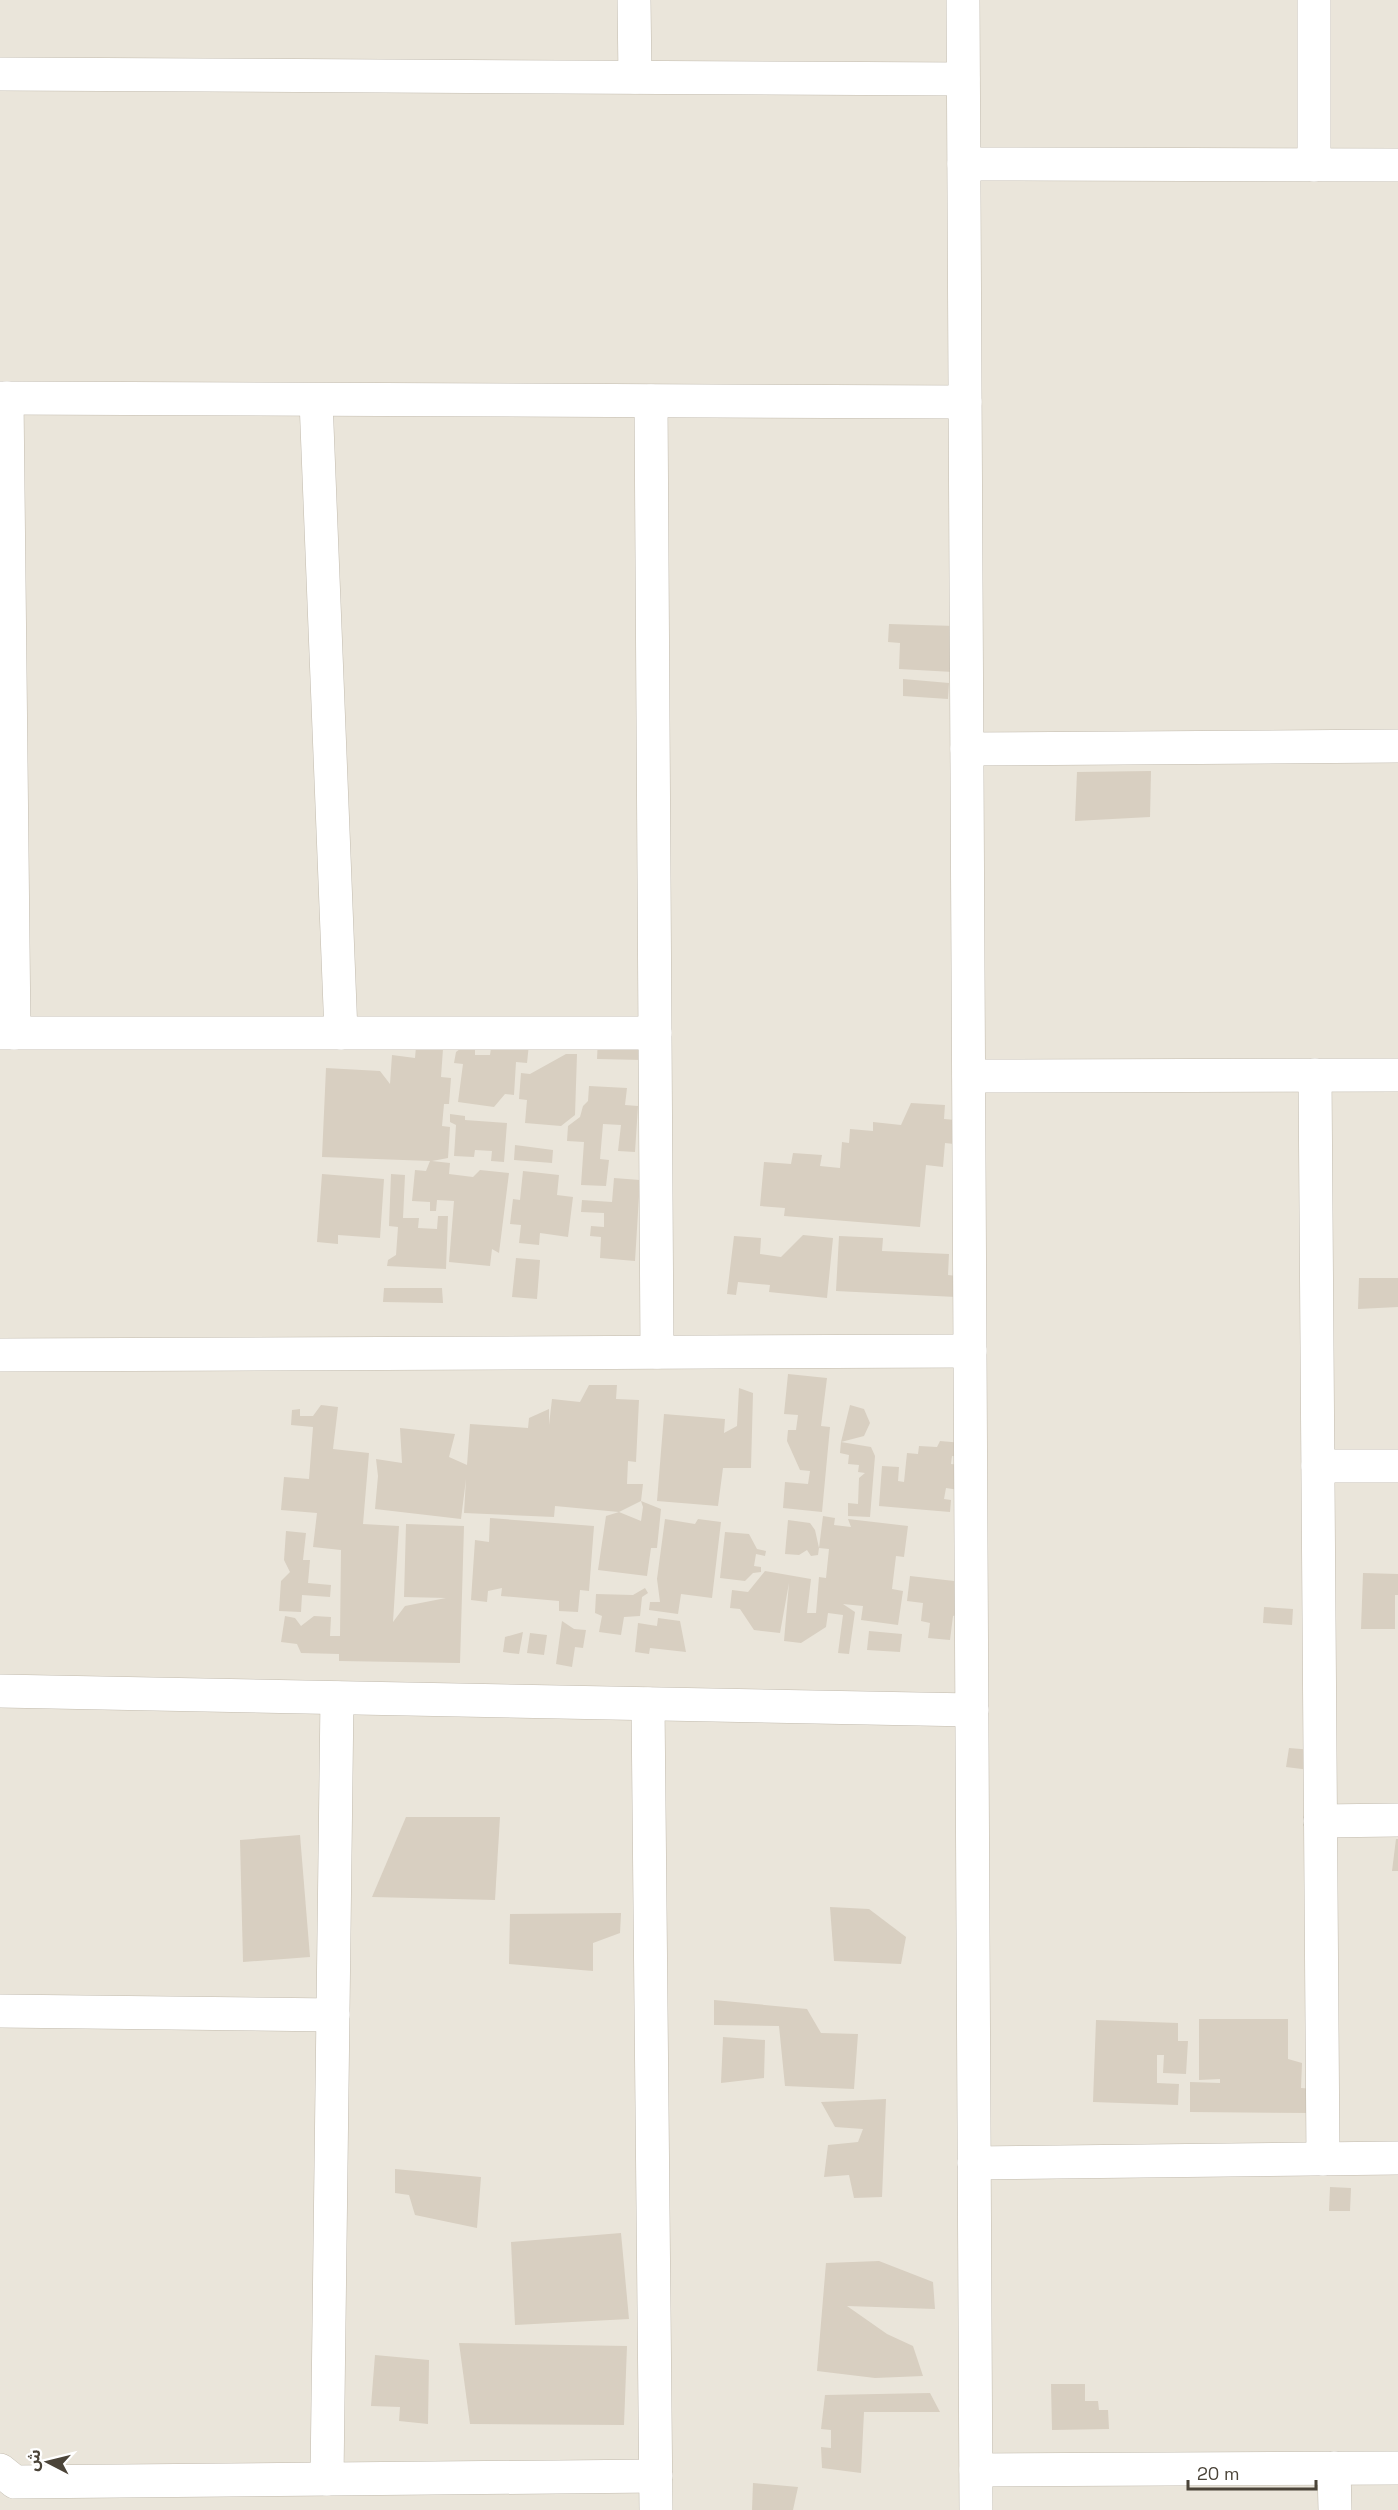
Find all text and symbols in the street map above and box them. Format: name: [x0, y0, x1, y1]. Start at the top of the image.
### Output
north arrow: [18, 2432, 78, 2492]
text: ش: [22, 2448, 45, 2472]
scale bar: [1188, 2453, 1316, 2491]
text: 20 m: [1197, 2462, 1240, 2485]

